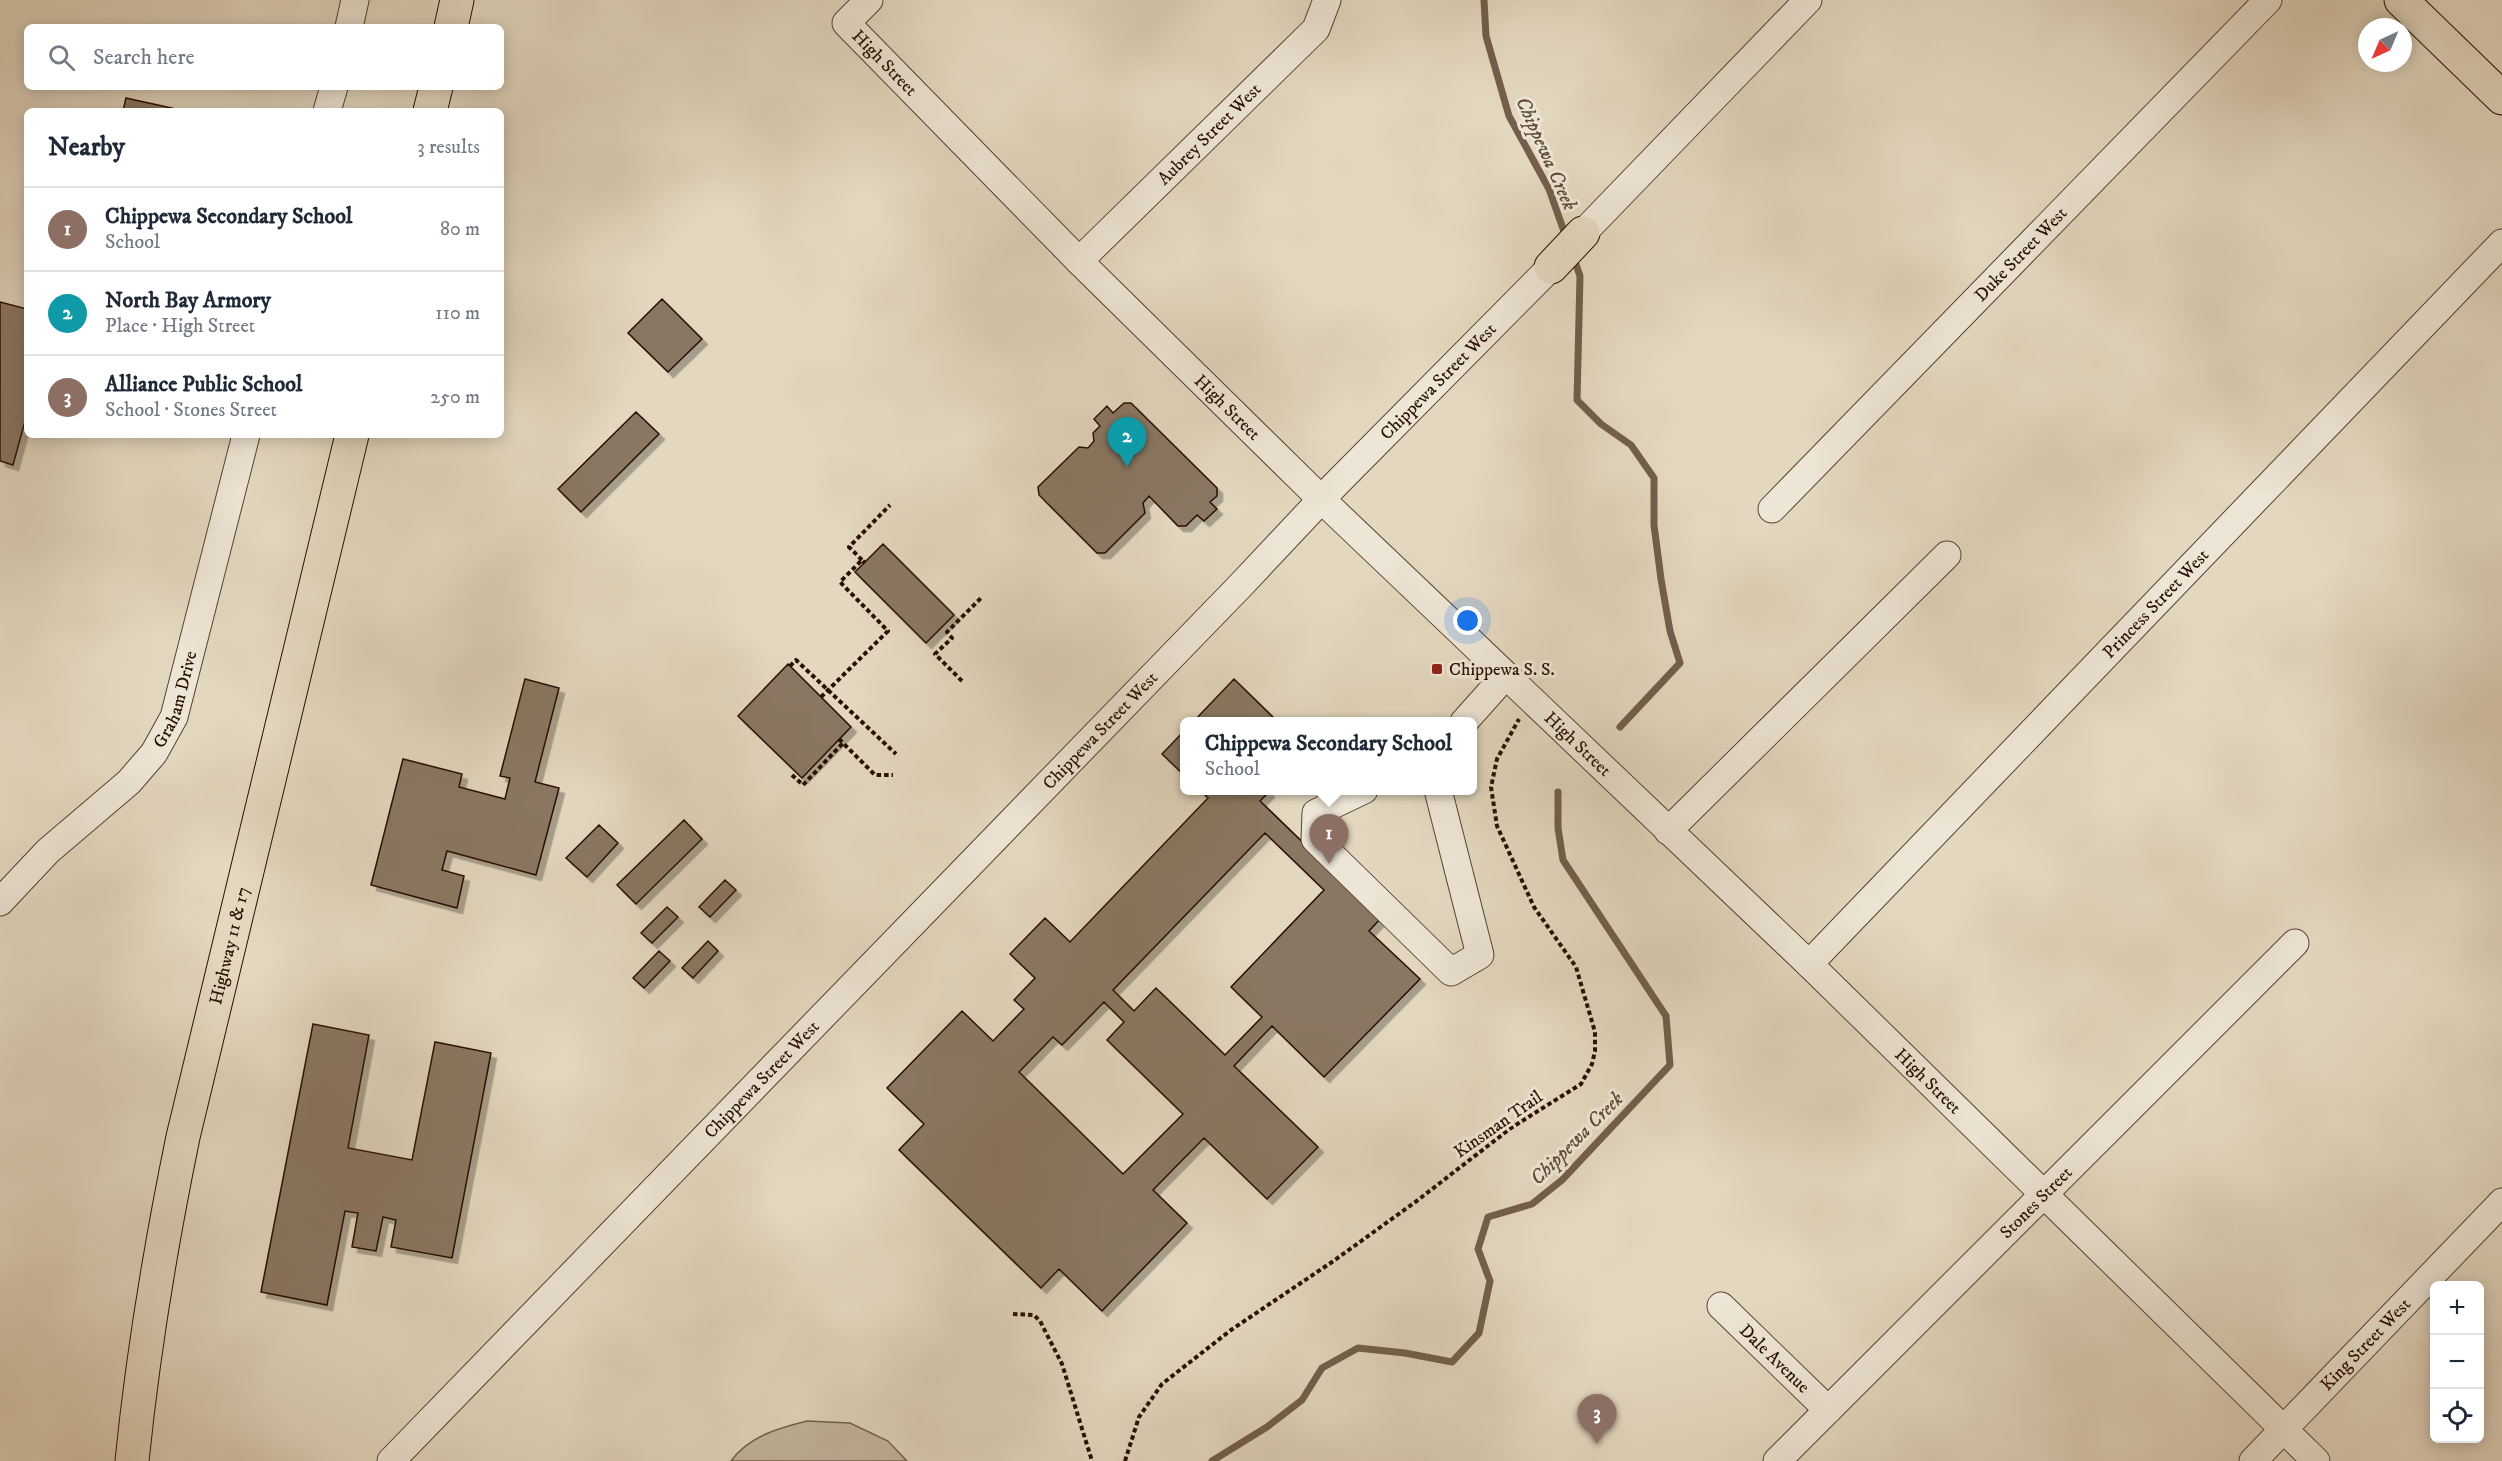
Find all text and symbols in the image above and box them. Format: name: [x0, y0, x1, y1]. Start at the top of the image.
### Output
north arrow: [2358, 18, 2412, 72]
search box: [24, 24, 504, 90]
street label: High Street: [847, 25, 922, 101]
icon: search: [45, 41, 78, 74]
text: Search here: [93, 44, 195, 71]
street label: Aubrey Street West: [1153, 79, 1266, 190]
water label: Chippewa Creek: [1509, 93, 1582, 215]
text: Nearby: [48, 131, 125, 164]
text: 3 results: [417, 135, 480, 160]
text: Chippewa Secondary School: [105, 203, 352, 230]
street label: Duke Street West: [1970, 203, 2072, 307]
text: 1: [64, 217, 71, 242]
text: 80 m: [440, 217, 480, 242]
text: School: [105, 230, 160, 255]
text: North Bay Armory: [105, 287, 271, 314]
text: 2: [63, 301, 72, 326]
text: 110 m: [435, 301, 480, 326]
text: Place · High Street: [105, 314, 255, 339]
street label: Chippewa Street West: [1376, 319, 1501, 445]
street label: High Street: [1189, 370, 1265, 445]
text: Alliance Public School: [105, 371, 302, 398]
text: 3: [64, 385, 71, 410]
text: 250 m: [430, 385, 480, 410]
text: School · Stones Street: [105, 398, 277, 423]
pin: 2: [1108, 418, 1146, 467]
street label: Princess Street West: [2099, 545, 2214, 664]
your location: [1453, 606, 1482, 635]
street label: Graham Drive: [149, 649, 202, 752]
place label: Chippewa S. S.: [1449, 659, 1555, 681]
marker: Chippewa S. S.: [1430, 662, 1444, 676]
street label: Chippewa Street West: [1038, 667, 1163, 795]
street label: High Street: [1539, 708, 1616, 782]
popup: [1180, 717, 1477, 795]
text: Chippewa Secondary School: [1205, 730, 1452, 757]
text: School: [1205, 757, 1260, 782]
pin: 1: [1310, 814, 1348, 864]
street label: Highway 11 & 17: [205, 885, 255, 1007]
street label: Chippewa Street West: [700, 1016, 825, 1144]
street label: High Street: [1890, 1044, 1966, 1119]
street label: Kinsman Trail: [1450, 1086, 1548, 1163]
water label: Chippewa Creek: [1525, 1087, 1629, 1191]
street label: Stones Street: [1996, 1162, 2077, 1244]
map controls: [2430, 1281, 2484, 1443]
button: +: [2430, 1281, 2484, 1335]
street label: King Street West: [2316, 1294, 2416, 1396]
street label: Dale Avenue: [1734, 1320, 1814, 1398]
button: −: [2430, 1335, 2484, 1389]
button: locate: [2430, 1389, 2484, 1443]
pin: 3: [1578, 1394, 1616, 1444]

